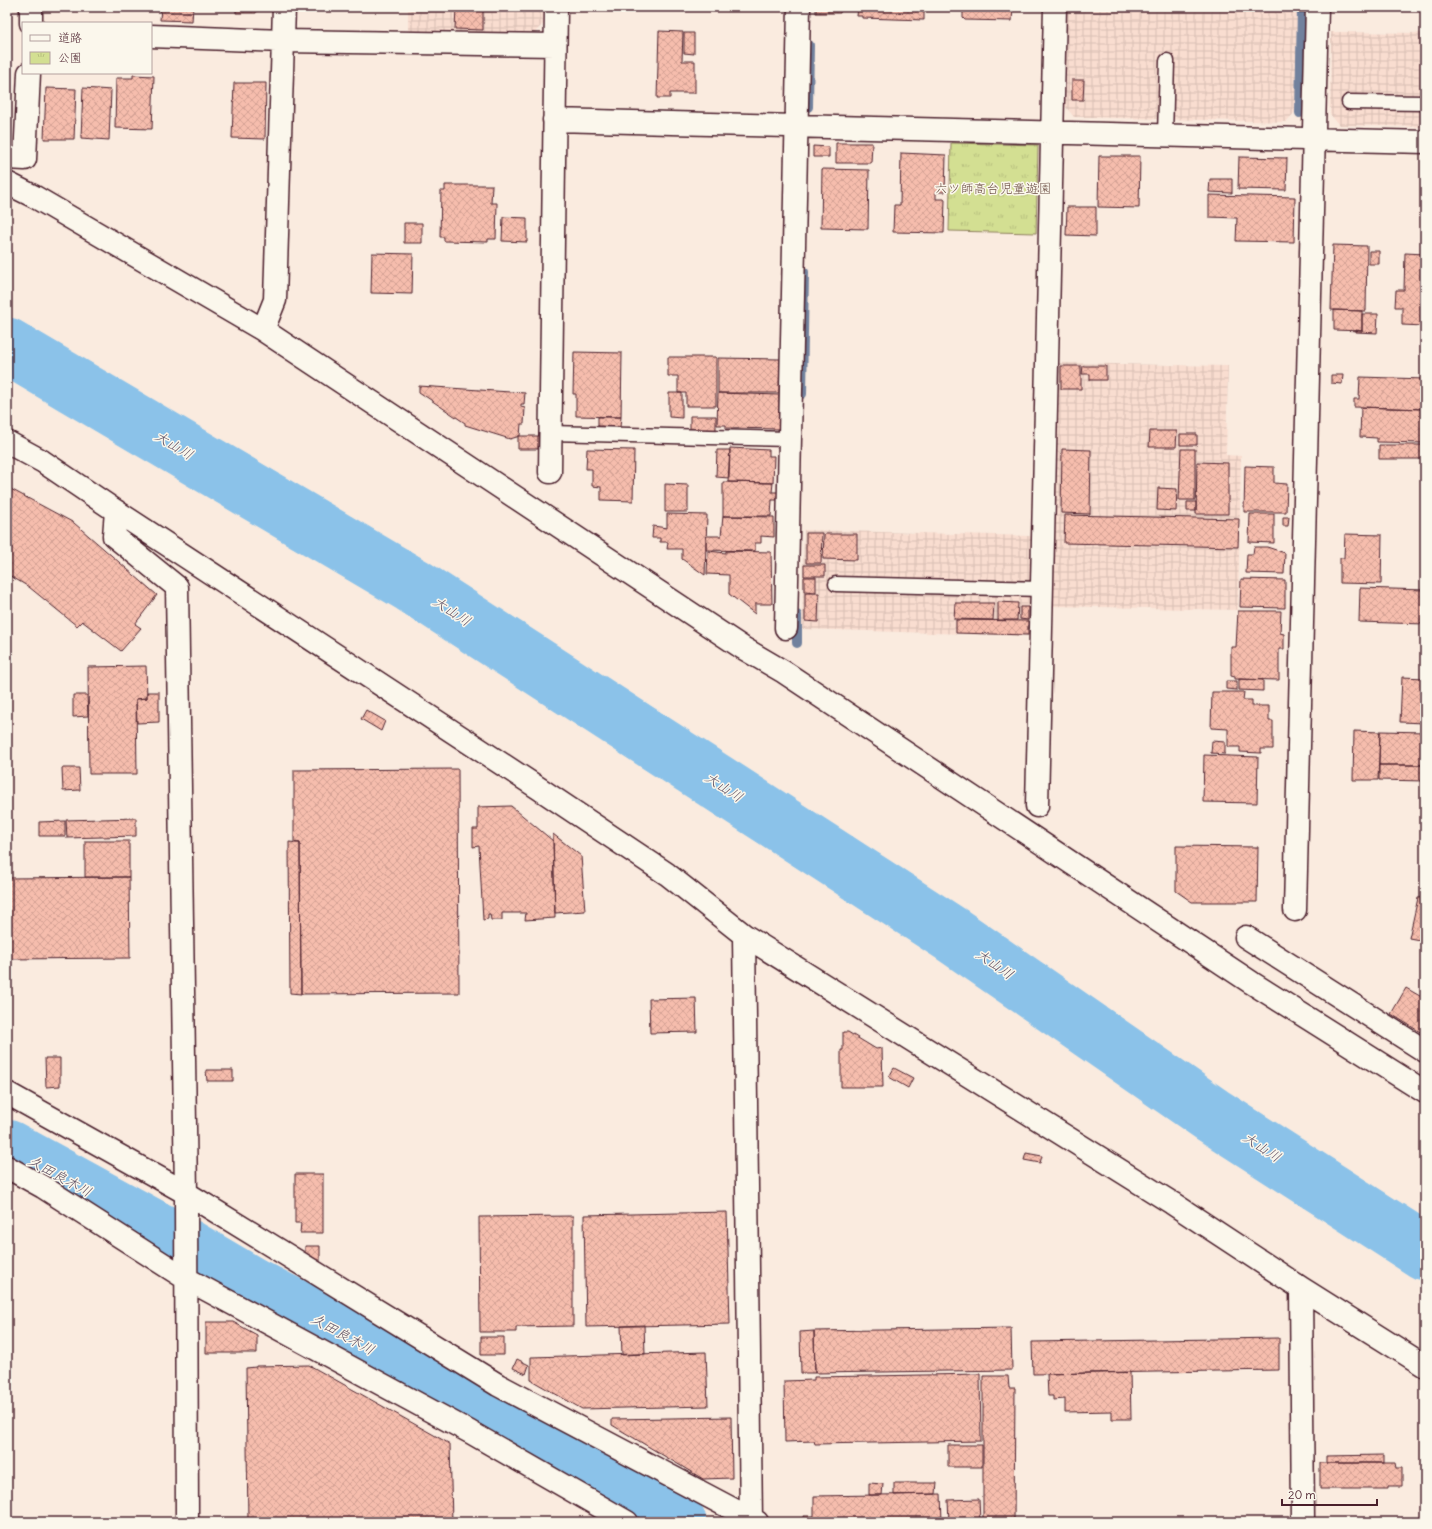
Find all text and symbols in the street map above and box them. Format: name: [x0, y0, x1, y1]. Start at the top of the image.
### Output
legend: [22, 22, 152, 74]
text: 道路: [58, 30, 82, 45]
text: 公園: [58, 50, 82, 65]
park label: 六ツ師高台児童遊園: [934, 180, 1052, 197]
water label: 大山川: [151, 426, 197, 464]
water label: 大山川: [429, 592, 475, 630]
water label: 大山川: [701, 768, 747, 806]
water label: 大山川: [973, 945, 1017, 983]
water label: 大山川: [1239, 1128, 1285, 1166]
water label: 久田良木川: [25, 1151, 95, 1201]
water label: 久田良木川: [308, 1309, 378, 1359]
scale bar: [1282, 1481, 1377, 1507]
text: 20 m: [1288, 1487, 1316, 1502]

